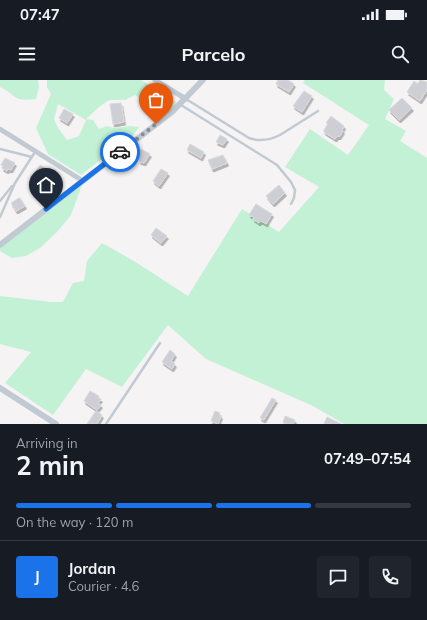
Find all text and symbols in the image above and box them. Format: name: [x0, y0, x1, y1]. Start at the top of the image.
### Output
text: 07:47: [20, 5, 60, 24]
icon: menu: [16, 43, 38, 65]
text: Parcelo: [182, 43, 245, 66]
icon: search: [389, 43, 411, 65]
pin: [139, 83, 173, 124]
icon: bag: [145, 89, 167, 111]
courier: [100, 132, 140, 172]
icon: car: [109, 141, 131, 163]
pin: [29, 168, 63, 209]
icon: home: [35, 174, 57, 196]
text: Arriving in: [16, 435, 78, 451]
text: 2 min: [16, 449, 85, 482]
text: 07:49–07:54: [324, 449, 411, 468]
text: On the way · 120 m: [16, 514, 133, 530]
button: chat: [317, 556, 359, 598]
button: phone: [369, 556, 411, 598]
text: Jordan: [68, 559, 116, 578]
text: J: [34, 567, 40, 586]
text: Courier · 4.6: [68, 578, 139, 594]

